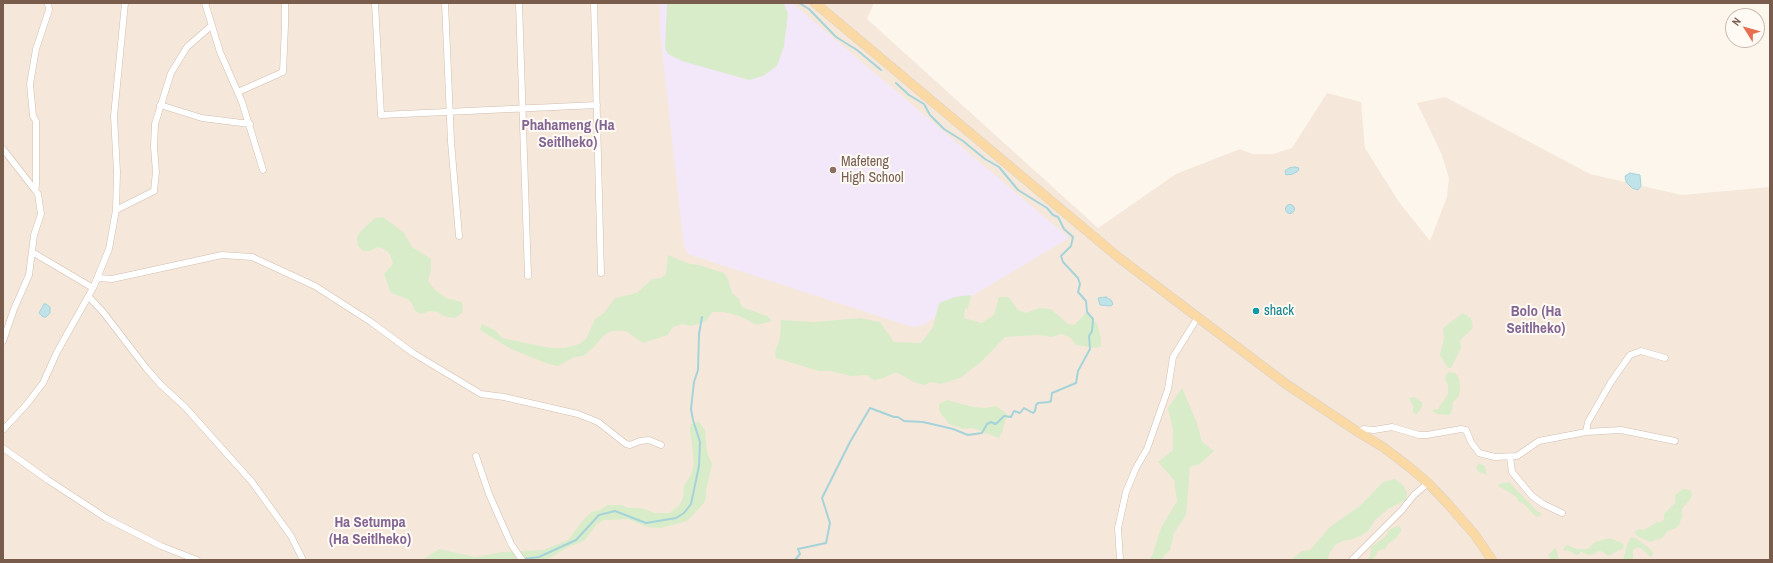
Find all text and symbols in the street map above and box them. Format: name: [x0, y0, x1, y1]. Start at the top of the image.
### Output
north arrow: [1725, 8, 1765, 48]
text: N: [1729, 15, 1744, 28]
district label: Phahameng (Ha Seitlheko): [522, 117, 614, 152]
place label: Mafeteng High School: [841, 154, 904, 186]
marker: Mafeteng High School: [828, 165, 838, 175]
place label: shack: [1264, 303, 1294, 319]
district label: Bolo (Ha Seitlheko): [1507, 303, 1565, 338]
marker: shack: [1251, 306, 1261, 316]
district label: Ha Setumpa (Ha Seitlheko): [329, 514, 411, 549]

